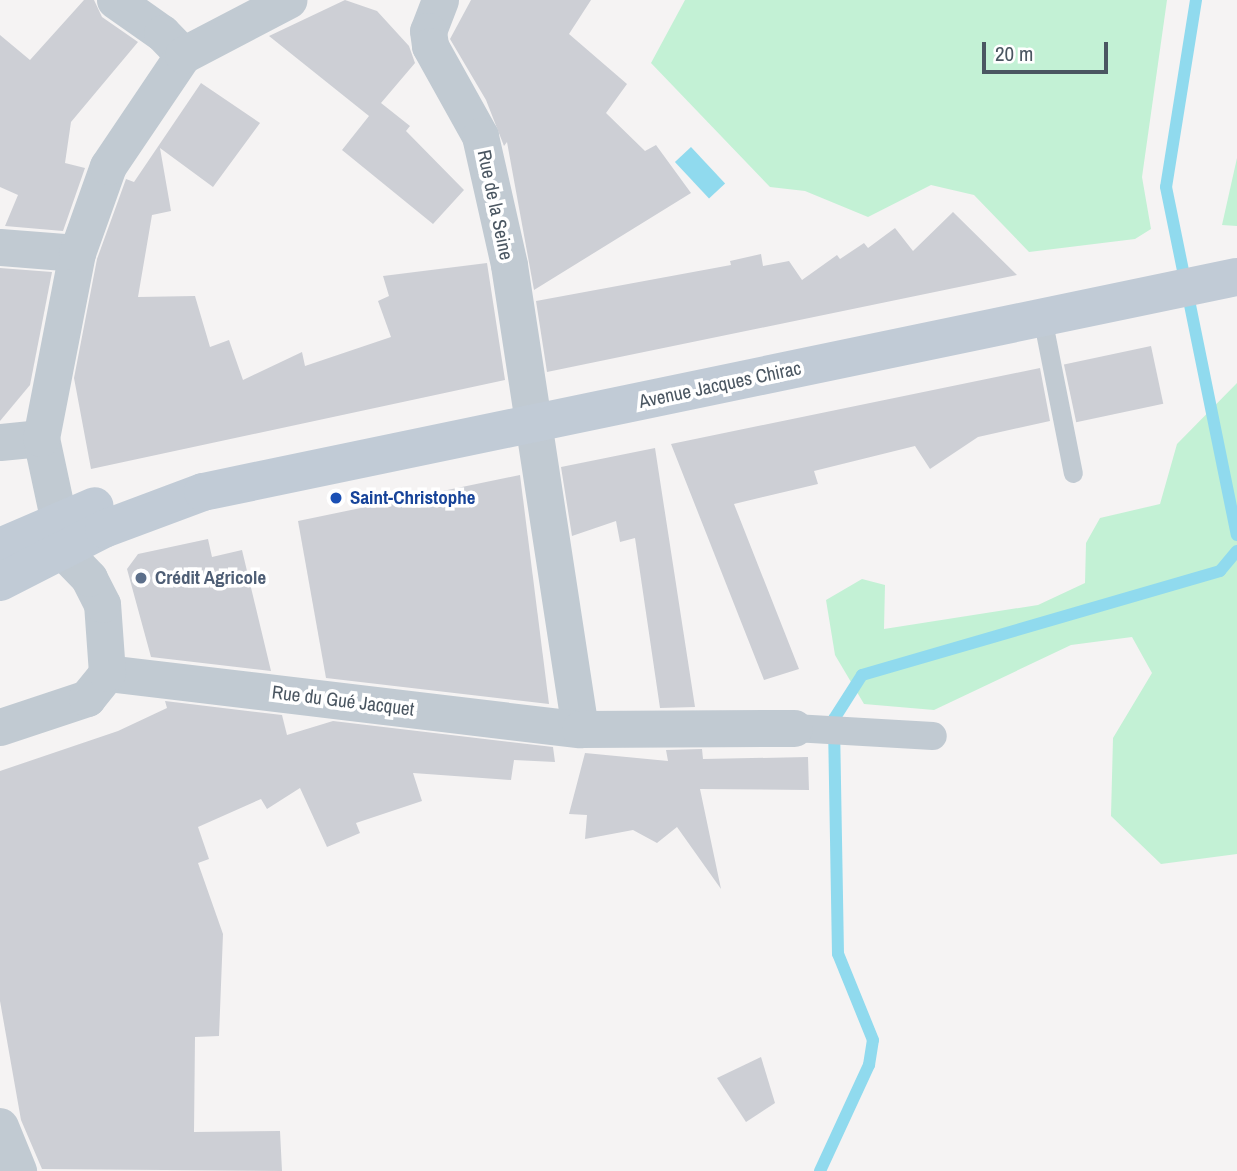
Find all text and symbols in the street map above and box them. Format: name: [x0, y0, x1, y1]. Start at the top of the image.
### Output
scale bar: [985, 28, 1111, 72]
text: 20 m: [995, 39, 1033, 68]
street label: Rue de la Seine: [472, 148, 518, 262]
street label: Avenue Jacques Chirac: [637, 357, 803, 413]
place label: Saint-Christophe: [350, 487, 476, 509]
marker: Saint-Christophe: [328, 490, 344, 506]
place label: Crédit Agricole: [155, 567, 267, 589]
marker: Crédit Agricole: [133, 570, 149, 586]
street label: Rue du Gué Jacquet: [271, 681, 415, 721]

